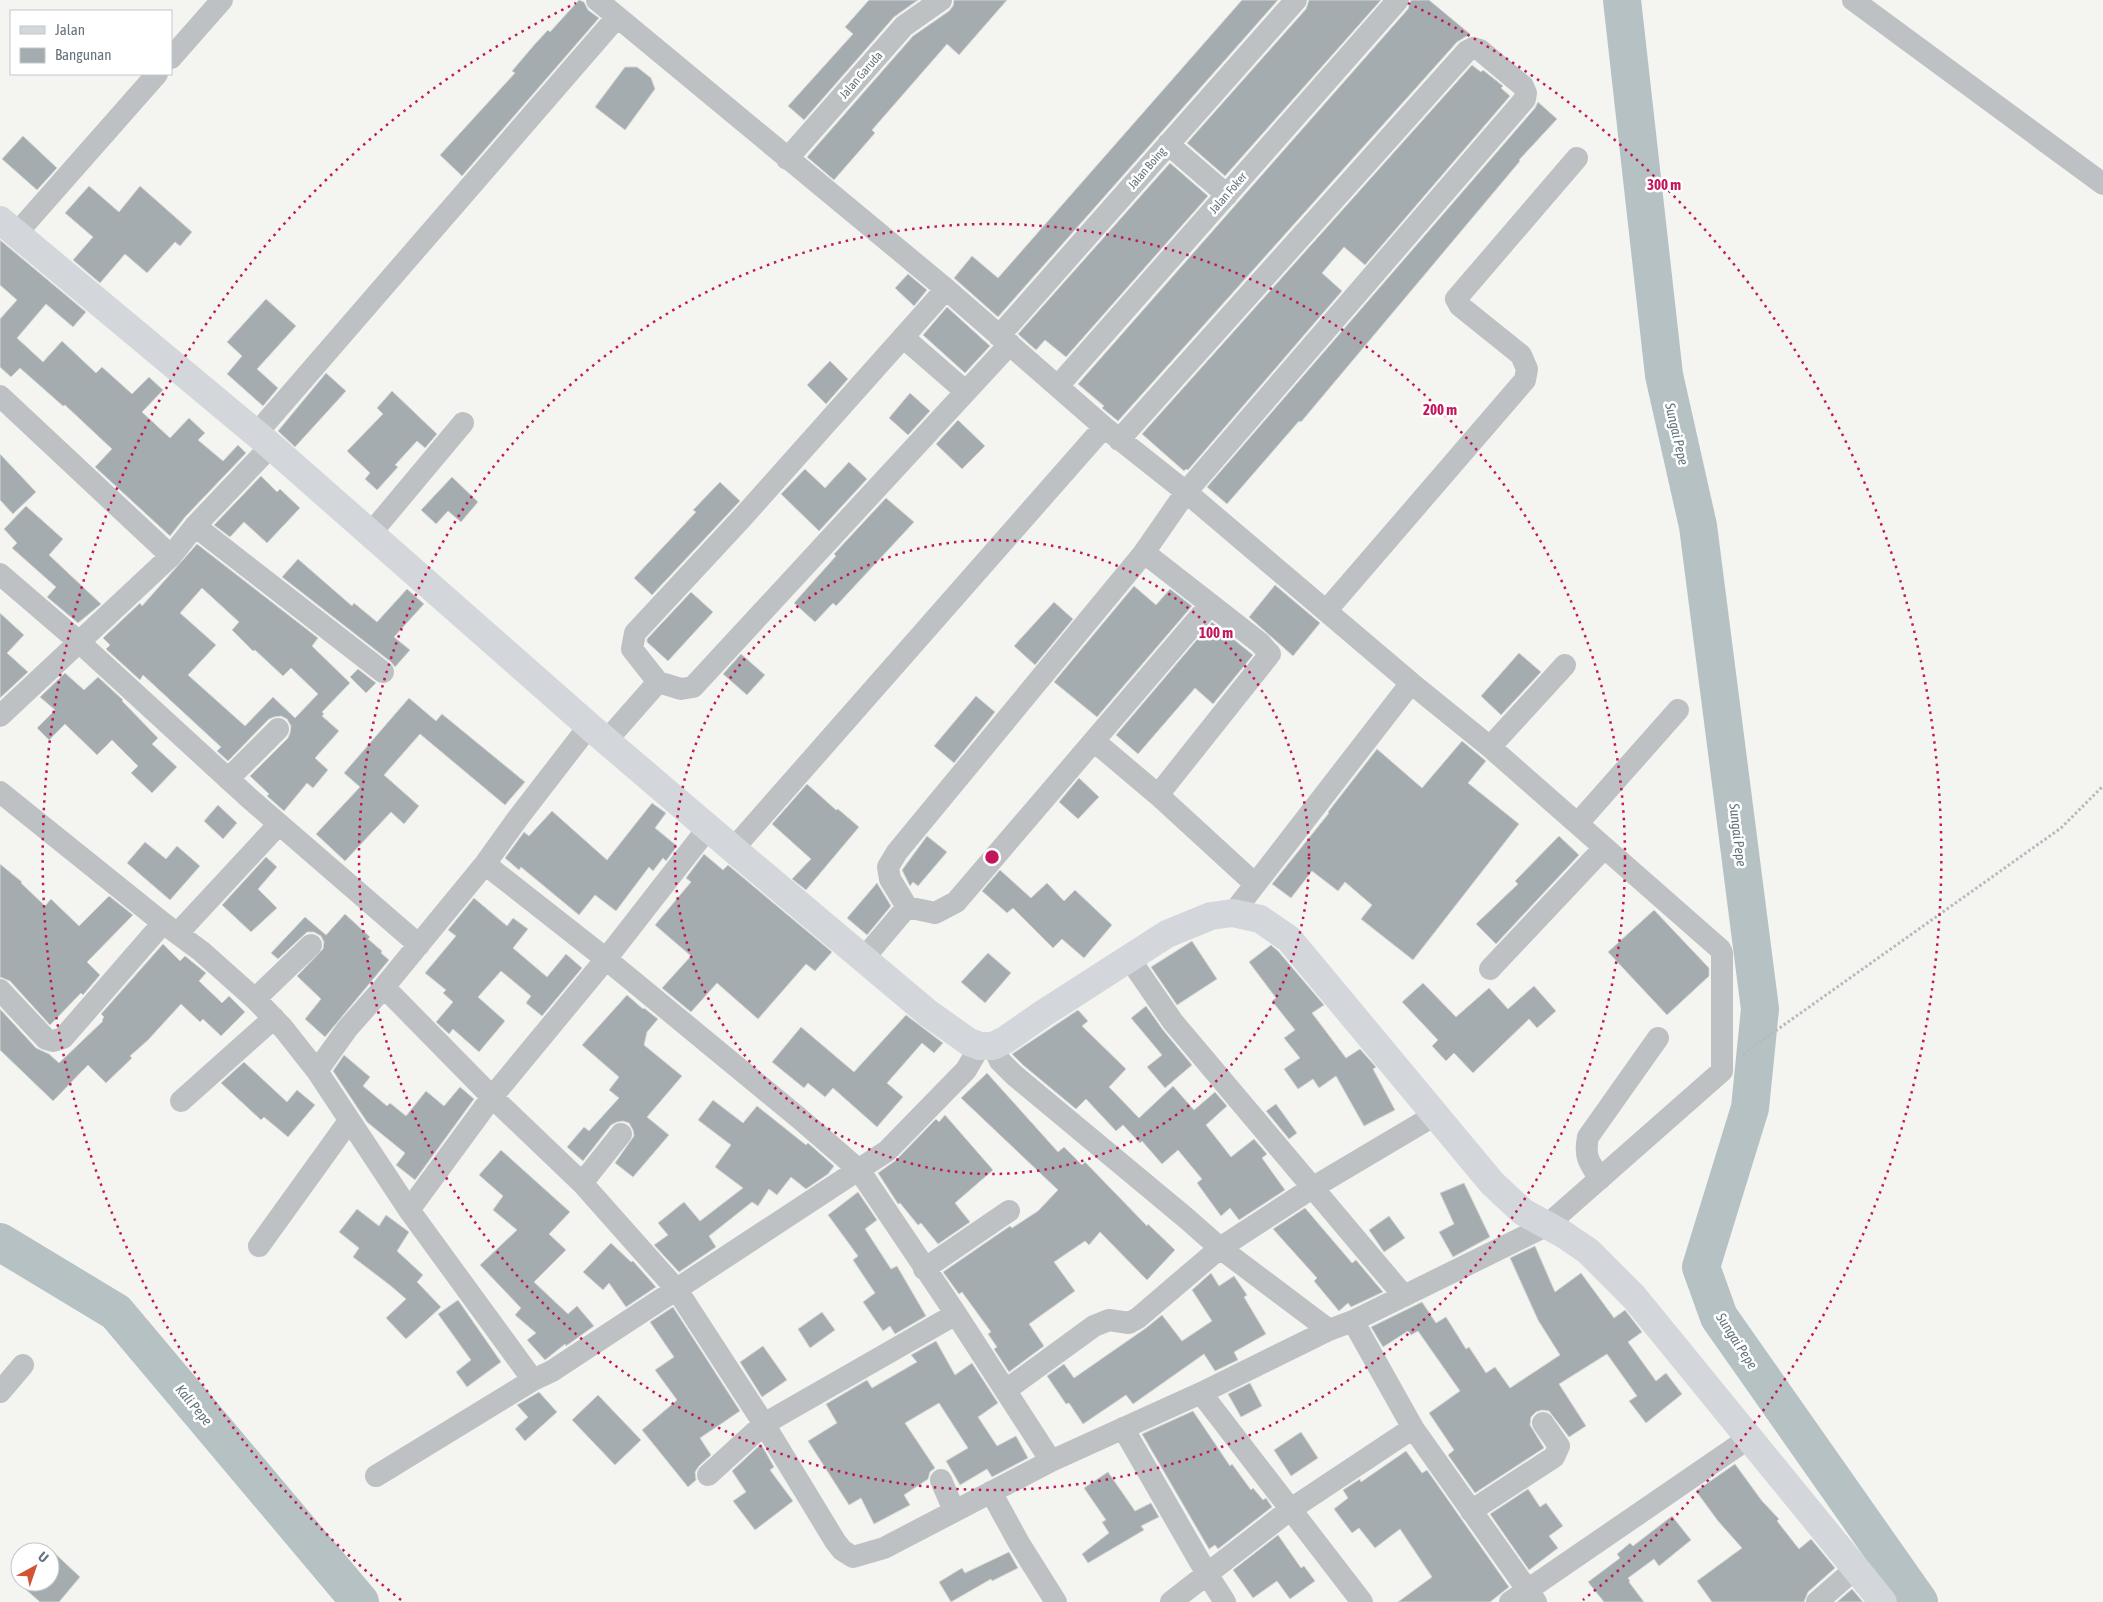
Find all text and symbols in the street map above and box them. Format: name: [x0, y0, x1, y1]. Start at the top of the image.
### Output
legend: [10, 10, 172, 75]
text: Jalan: [55, 21, 85, 38]
text: Bangunan: [55, 46, 112, 63]
street label: Jalan Garuda: [837, 48, 885, 102]
street label: Jalan Boing: [1125, 144, 1169, 192]
street label: Jalan Foker: [1206, 169, 1250, 216]
text: 300 m: [1647, 176, 1681, 193]
water label: Sungai Pepe: [1662, 400, 1692, 467]
text: 200 m: [1423, 401, 1457, 418]
text: 100 m: [1199, 624, 1233, 641]
water label: Sungai Pepe: [1726, 802, 1750, 867]
centre of rings: [983, 848, 1001, 866]
water label: Sungai Pepe: [1712, 1309, 1761, 1372]
water label: Kali Pepe: [172, 1381, 216, 1429]
north arrow: [10, 1542, 60, 1592]
text: U: [35, 1548, 52, 1566]

